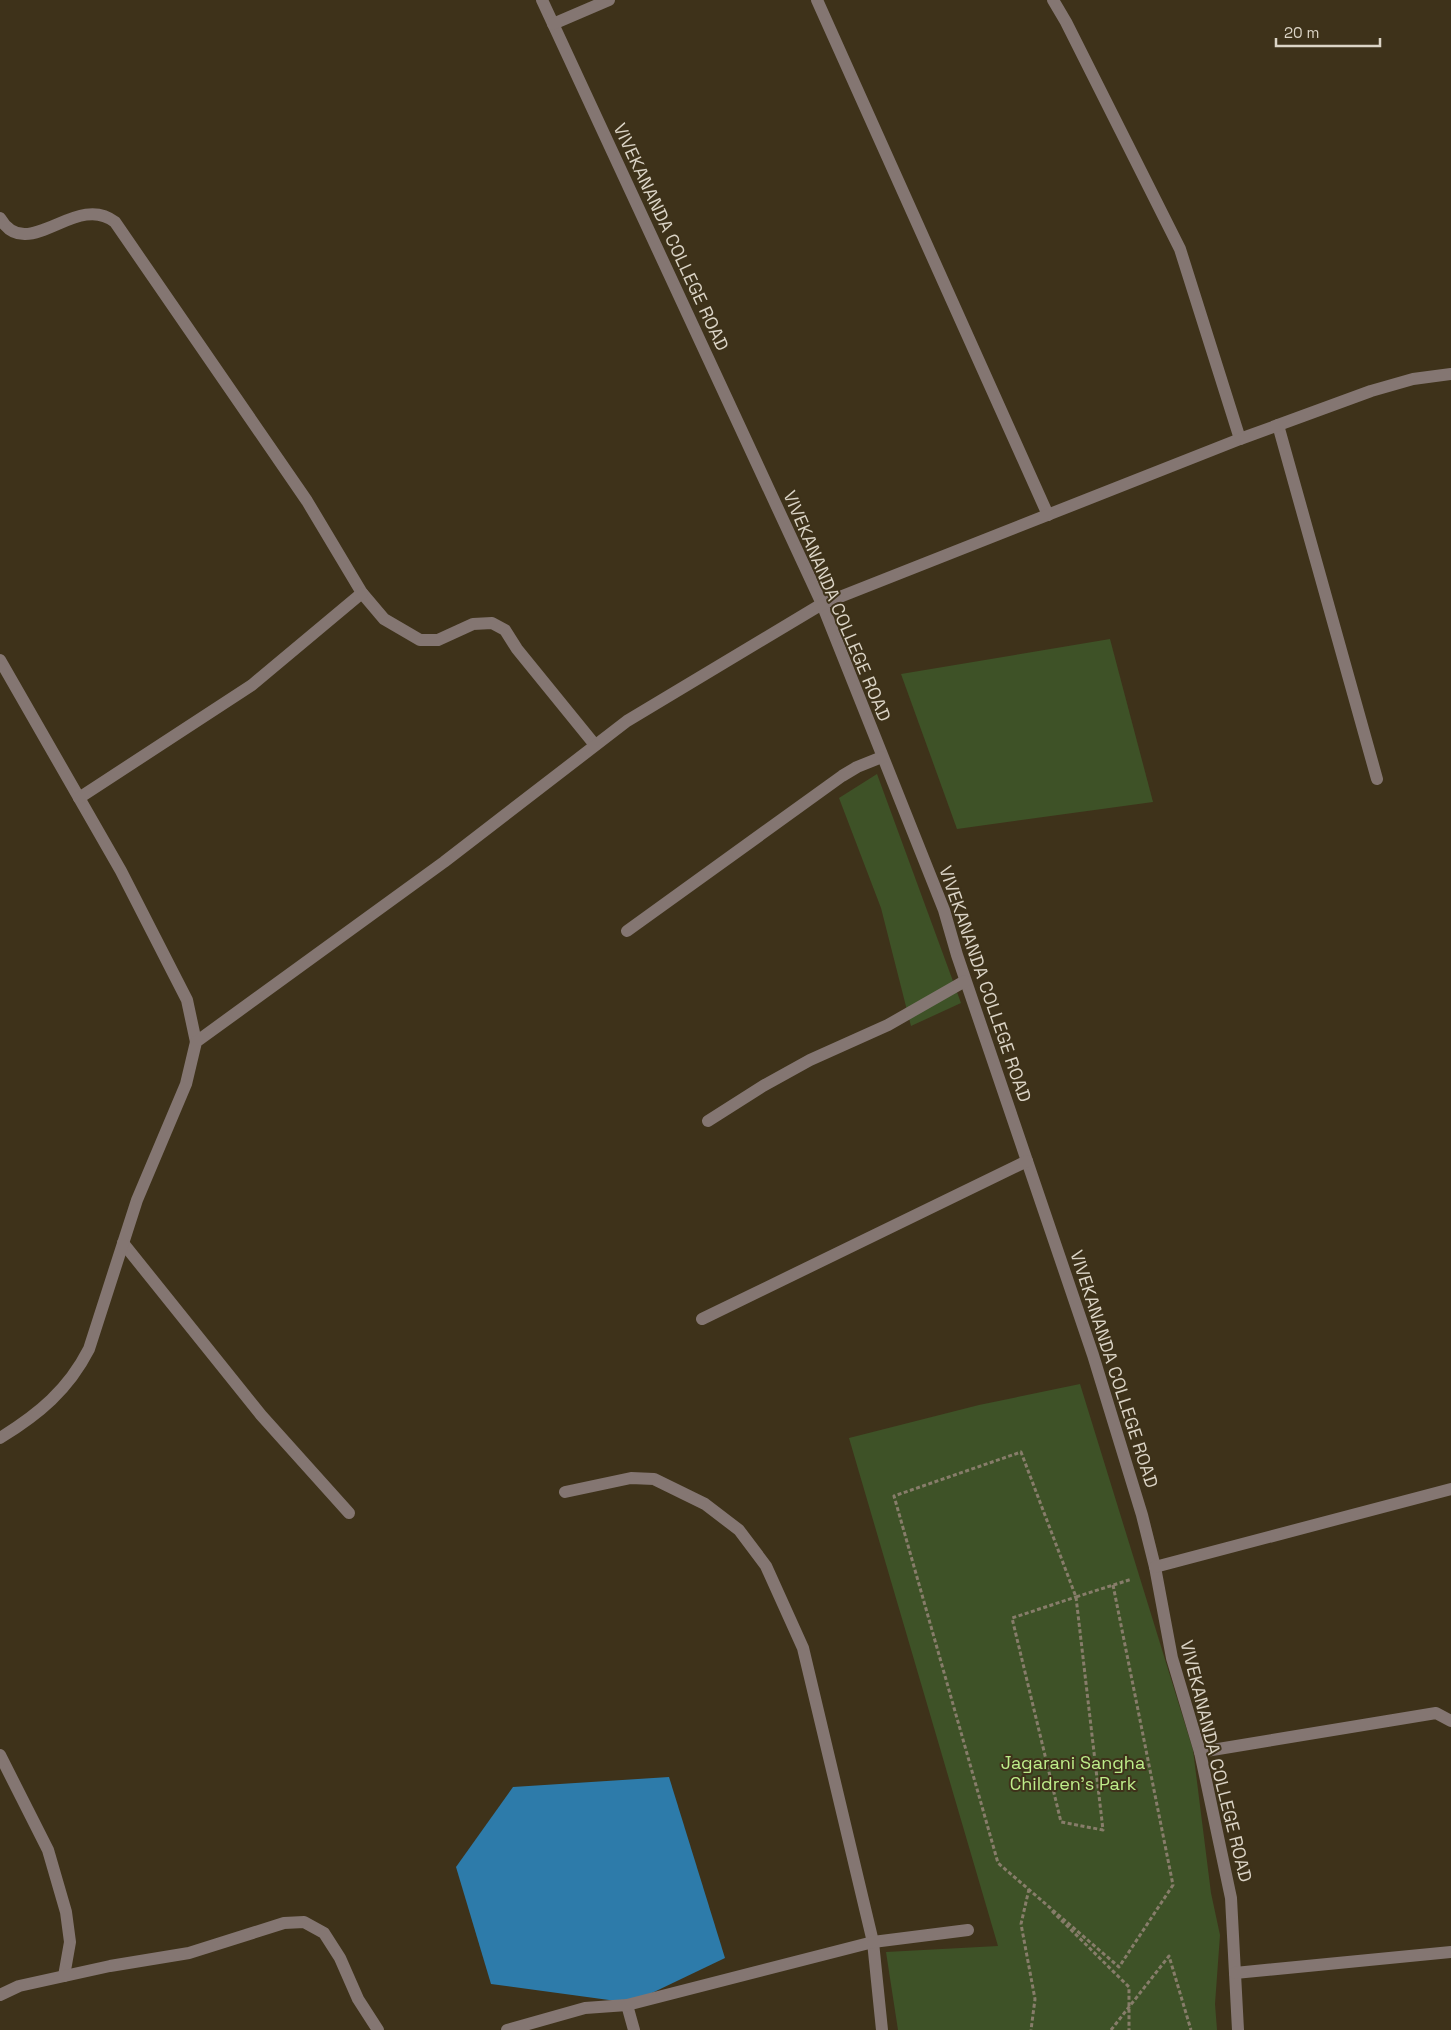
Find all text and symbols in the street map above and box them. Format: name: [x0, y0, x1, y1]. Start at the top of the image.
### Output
scale bar: [1276, 15, 1380, 47]
text: 20 m: [1284, 23, 1319, 42]
street label: VIVEKANANDA COLLEGE ROAD: [609, 119, 734, 354]
street label: VIVEKANANDA COLLEGE ROAD: [778, 487, 897, 725]
street label: VIVEKANANDA COLLEGE ROAD: [934, 863, 1037, 1105]
street label: VIVEKANANDA COLLEGE ROAD: [1065, 1247, 1164, 1491]
street label: VIVEKANANDA COLLEGE ROAD: [1175, 1638, 1258, 1884]
park label: Jagarani Sangha Children's Park: [1001, 1751, 1145, 1795]

